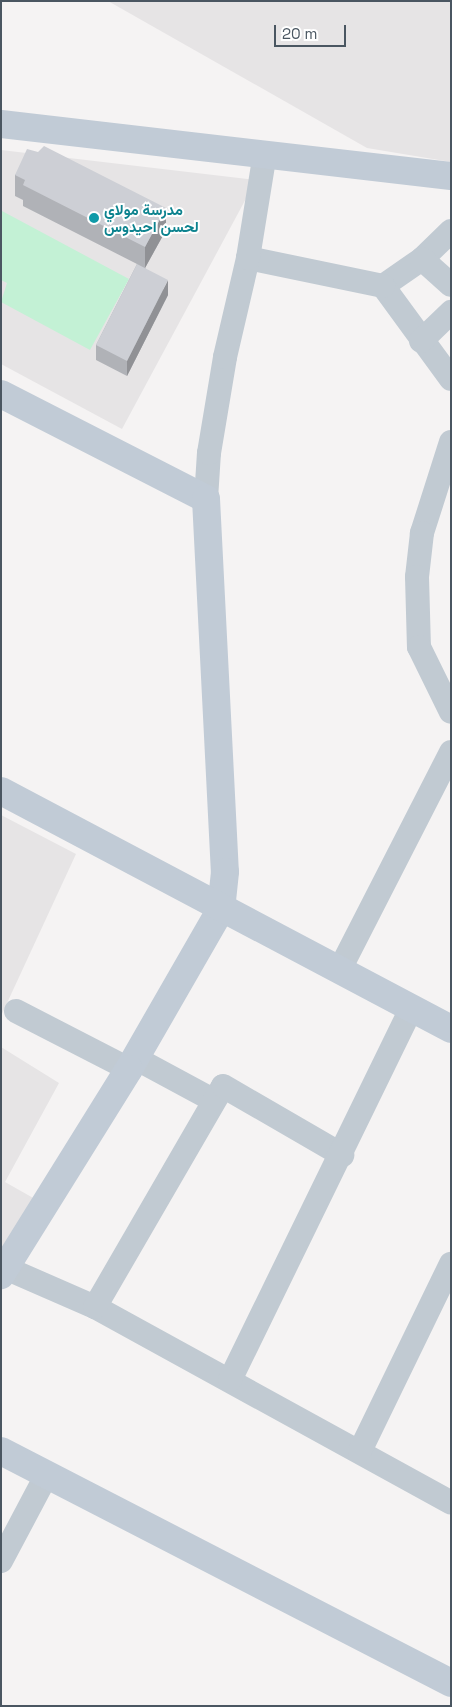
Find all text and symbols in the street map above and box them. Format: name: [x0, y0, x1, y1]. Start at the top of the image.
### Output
scale bar: [277, 15, 350, 47]
text: 20 m: [282, 24, 317, 43]
place label: مدرسة مولاي لحسن احيدوس: [104, 200, 199, 235]
marker: مدرسة مولاي لحسن احيدوس: [88, 212, 100, 224]

